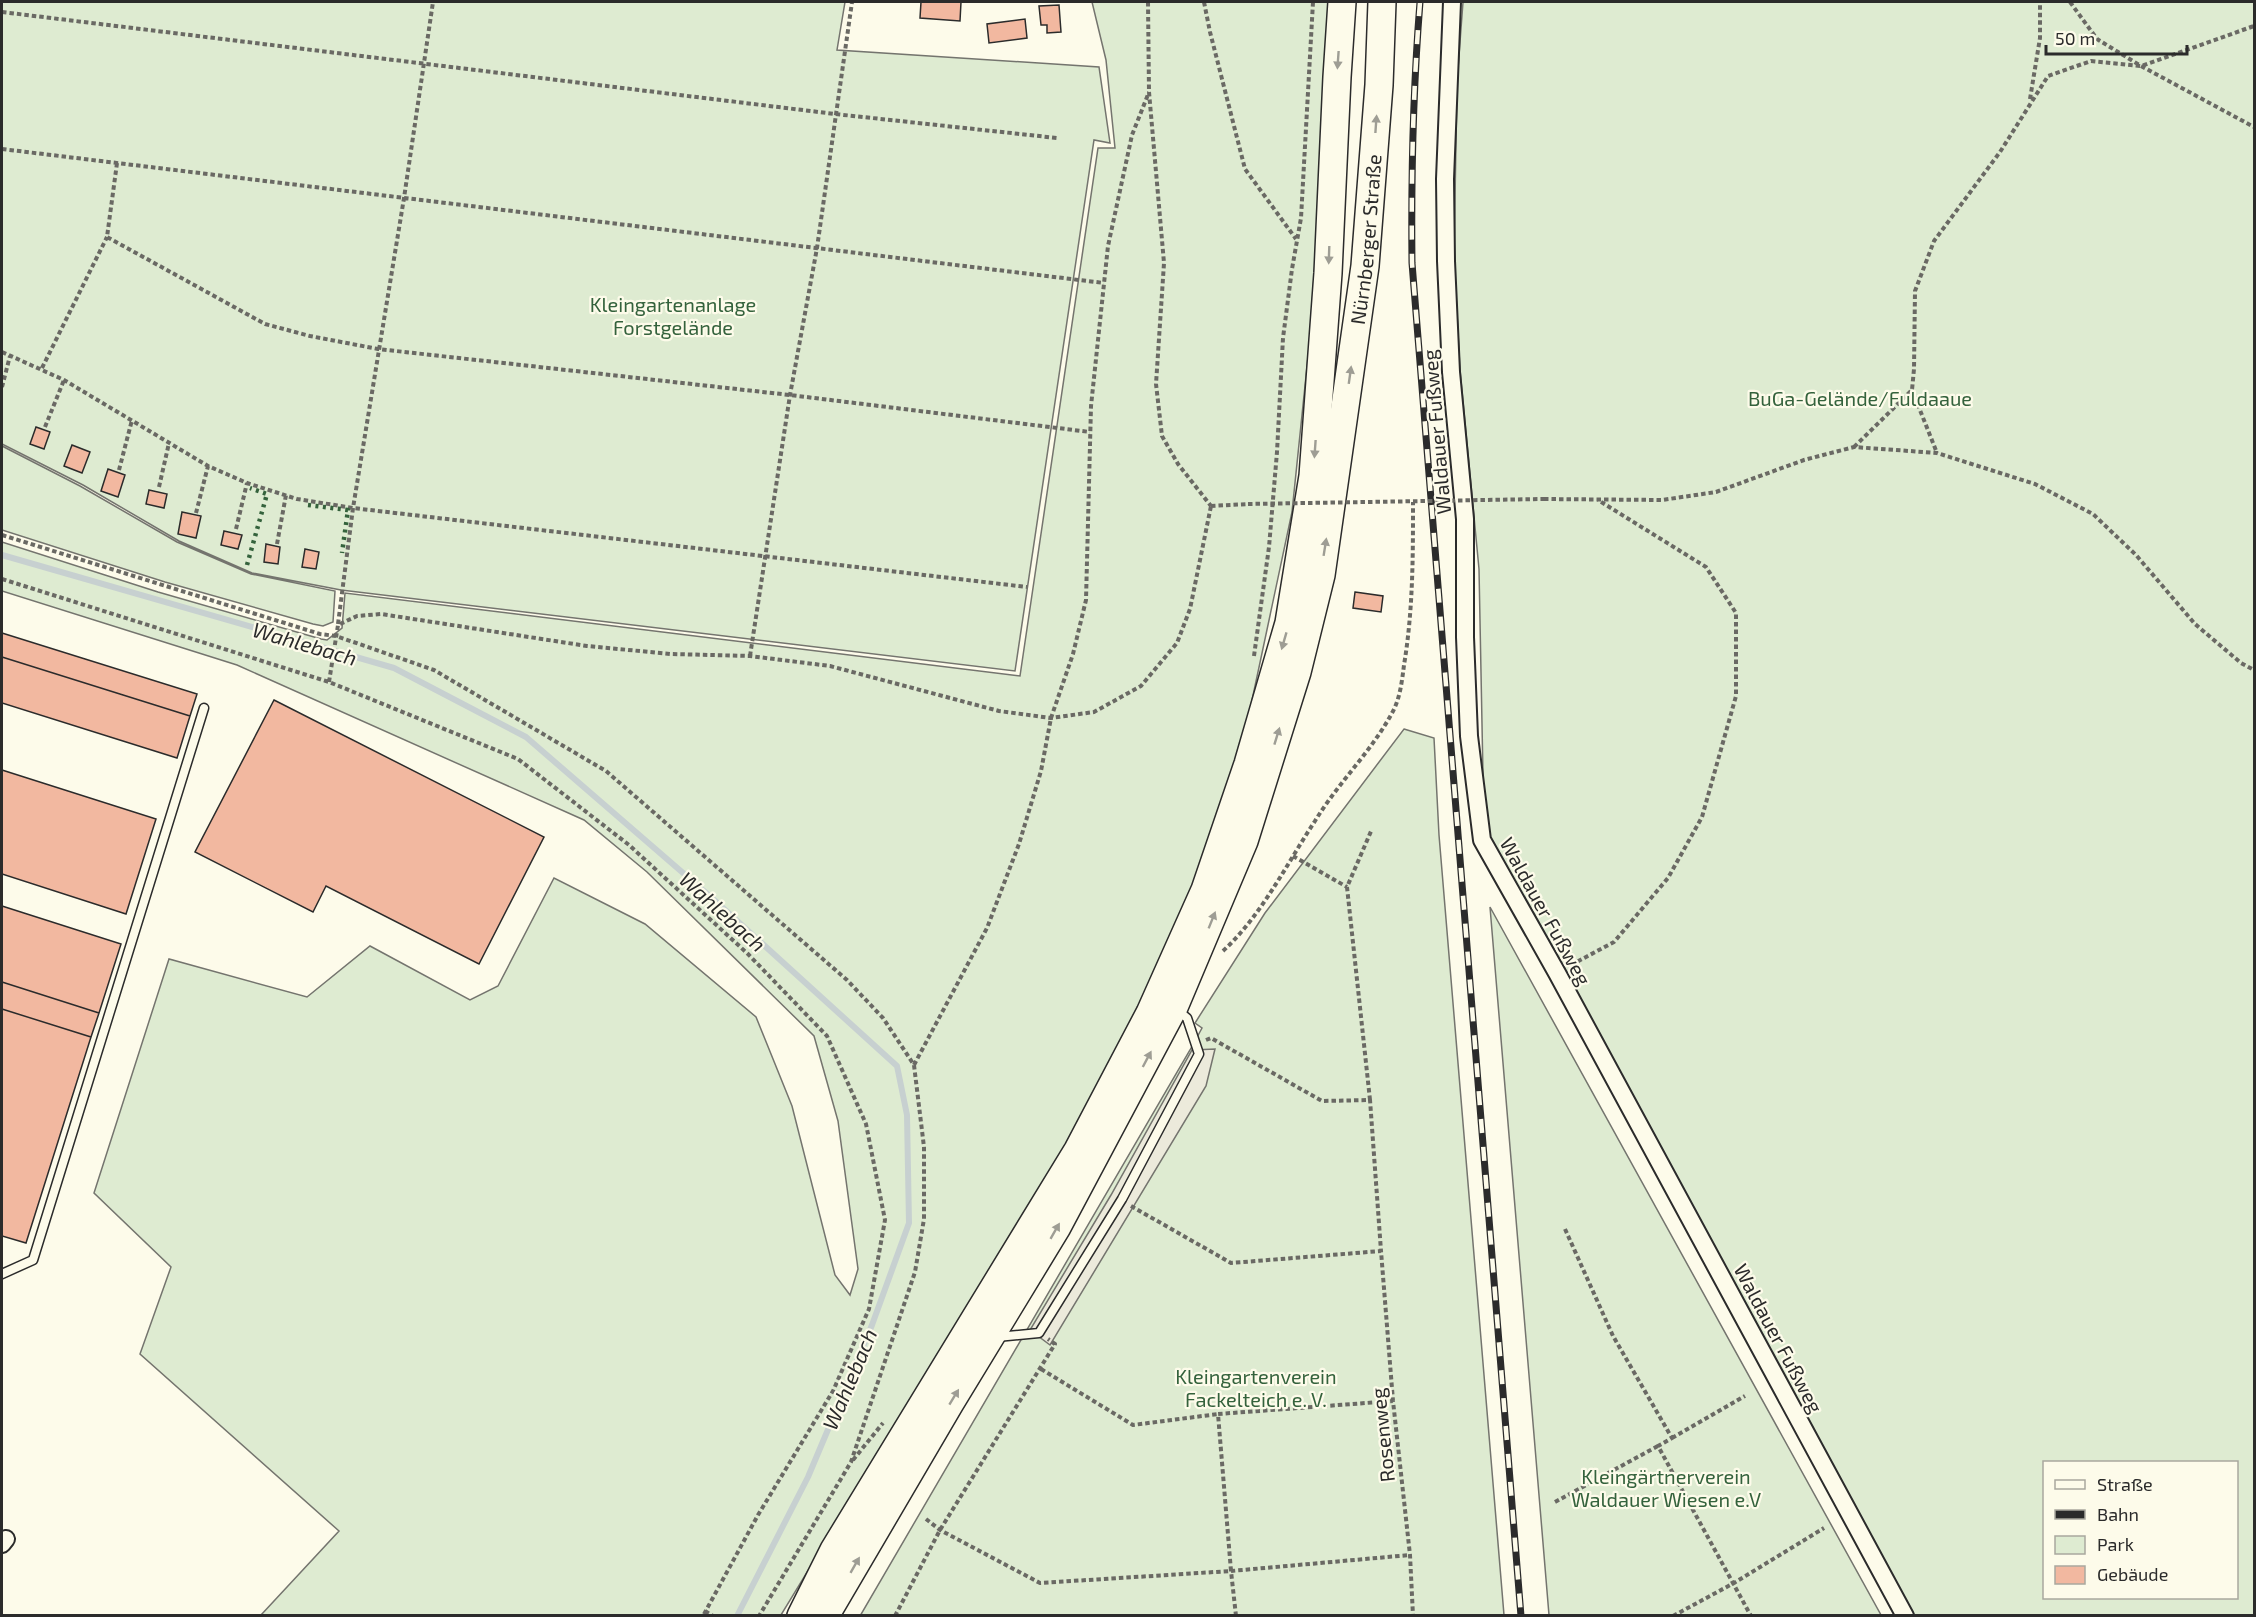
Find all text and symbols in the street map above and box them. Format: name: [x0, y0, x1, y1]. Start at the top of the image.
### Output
scale bar: [2046, 18, 2187, 56]
text: 50 m: [2055, 27, 2095, 49]
one-way arrow: [1333, 50, 1343, 69]
one-way arrow: [1371, 114, 1380, 133]
street label: Nürnberger Straße: [1345, 153, 1386, 326]
one-way arrow: [1324, 245, 1334, 264]
park label: Kleingartenanlage Forstgelände: [590, 292, 756, 339]
street label: Waldauer Fußweg: [1417, 348, 1455, 516]
one-way arrow: [1345, 365, 1354, 384]
park label: BuGa-Gelände/Fuldaaue: [1748, 386, 1972, 410]
one-way arrow: [1310, 440, 1320, 459]
one-way arrow: [1321, 538, 1330, 557]
water label: Wahlebach: [250, 616, 360, 670]
one-way arrow: [1279, 632, 1288, 650]
one-way arrow: [1273, 727, 1282, 745]
street label: Waldauer Fußweg: [1495, 833, 1597, 989]
water label: Wahlebach: [675, 866, 771, 956]
one-way arrow: [1207, 910, 1217, 928]
one-way arrow: [1142, 1050, 1152, 1067]
one-way arrow: [1050, 1222, 1060, 1239]
street label: Waldauer Fußweg: [1730, 1259, 1828, 1417]
water label: Wahlebach: [817, 1325, 881, 1433]
park label: Kleingartenverein Fackelteich e. V.: [1175, 1364, 1337, 1411]
street label: Rosenweg: [1365, 1387, 1399, 1483]
one-way arrow: [948, 1389, 959, 1405]
legend: [2043, 1461, 2238, 1599]
park label: Kleingärtnerverein Waldauer Wiesen e.V: [1571, 1464, 1761, 1511]
text: Straße: [2097, 1473, 2153, 1495]
text: Bahn: [2097, 1503, 2139, 1525]
text: Park: [2097, 1533, 2134, 1555]
one-way arrow: [849, 1557, 860, 1573]
text: Gebäude: [2097, 1563, 2168, 1585]

